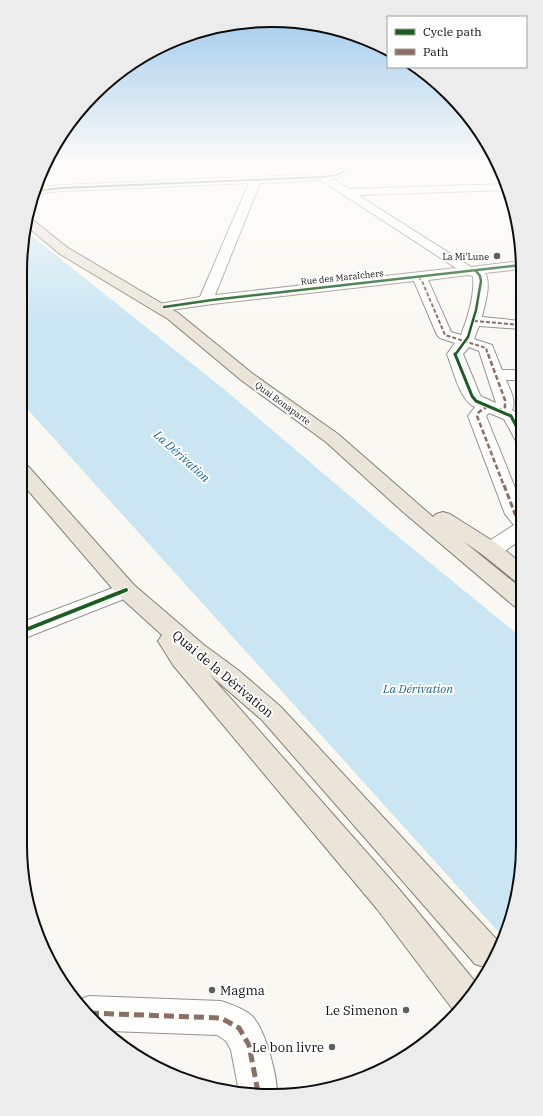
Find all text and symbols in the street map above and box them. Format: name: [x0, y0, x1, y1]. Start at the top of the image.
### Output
legend: [387, 16, 527, 68]
text: Cycle path: [423, 24, 482, 39]
text: Path: [423, 44, 449, 59]
place label: La Mi'Lune: [442, 251, 489, 262]
marker: La Mi'Lune: [492, 251, 502, 261]
street label: Rue des Maraîchers: [300, 267, 384, 287]
street label: Quai Bonaparte: [253, 379, 313, 427]
water label: La Dérivation: [150, 426, 213, 485]
street label: Quai de la Dérivation: [169, 627, 277, 721]
water label: La Dérivation: [382, 681, 453, 696]
place label: Magma: [220, 982, 265, 999]
marker: Magma: [207, 985, 217, 995]
place label: Le Simenon: [325, 1002, 398, 1019]
marker: Le Simenon: [401, 1005, 411, 1015]
place label: Le bon livre: [252, 1039, 324, 1056]
marker: Le bon livre: [327, 1042, 337, 1052]

